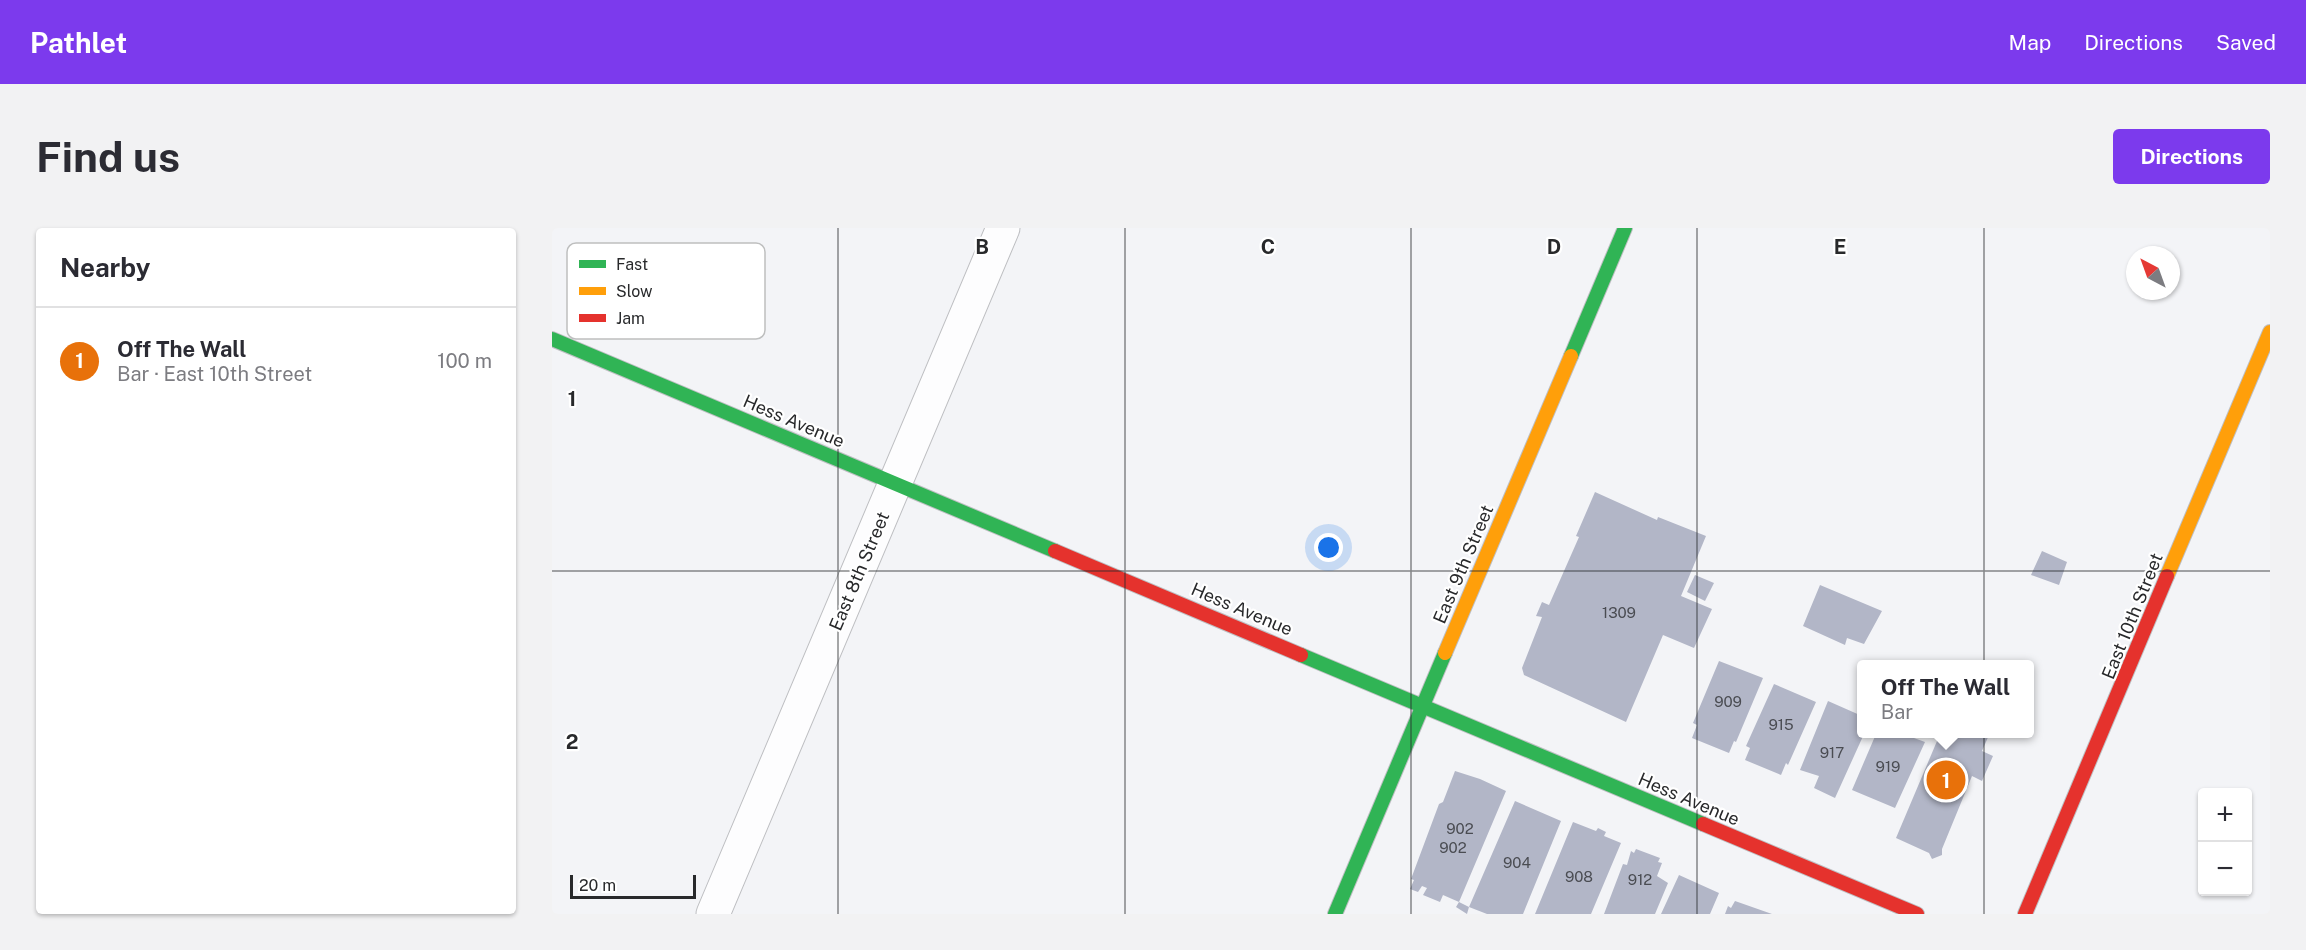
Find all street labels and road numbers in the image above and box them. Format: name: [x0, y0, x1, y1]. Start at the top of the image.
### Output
street label: Hess Avenue: [740, 390, 848, 452]
street label: East 9th Street: [1429, 502, 1497, 626]
street label: East 8th Street: [824, 508, 894, 634]
street label: East 10th Street: [2097, 550, 2167, 682]
street label: Hess Avenue: [1188, 578, 1296, 640]
street label: Hess Avenue: [1635, 768, 1743, 830]

